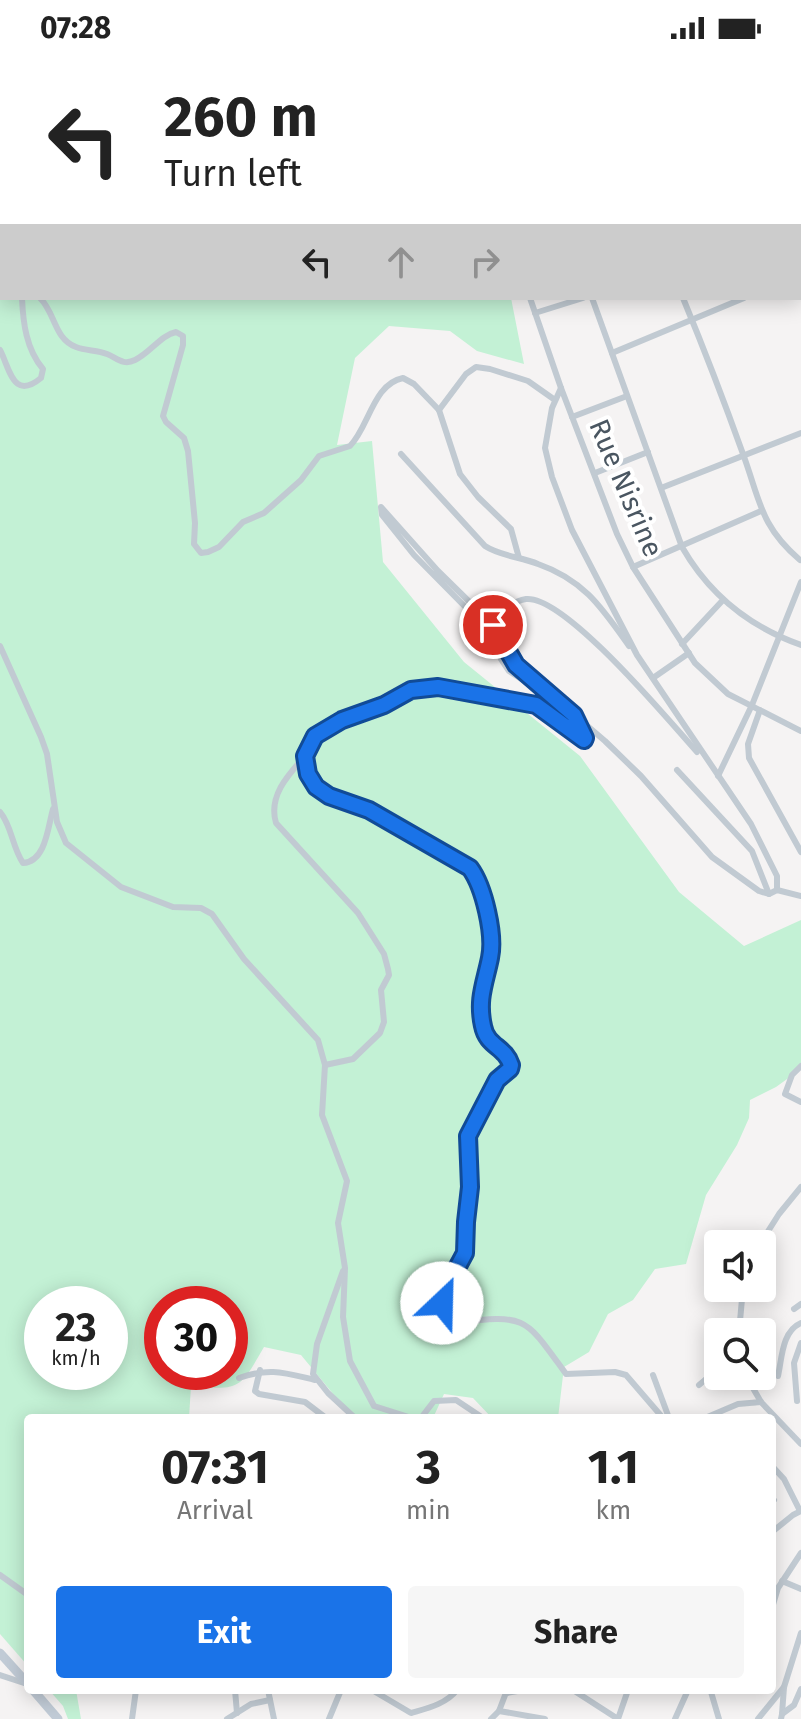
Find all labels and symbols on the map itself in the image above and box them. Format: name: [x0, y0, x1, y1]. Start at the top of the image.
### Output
street label: Rue Nisrine: [582, 414, 670, 562]
pin: [459, 591, 527, 659]
position arrow: [400, 1261, 484, 1345]
speed limit sign: 30: [144, 1286, 248, 1390]

